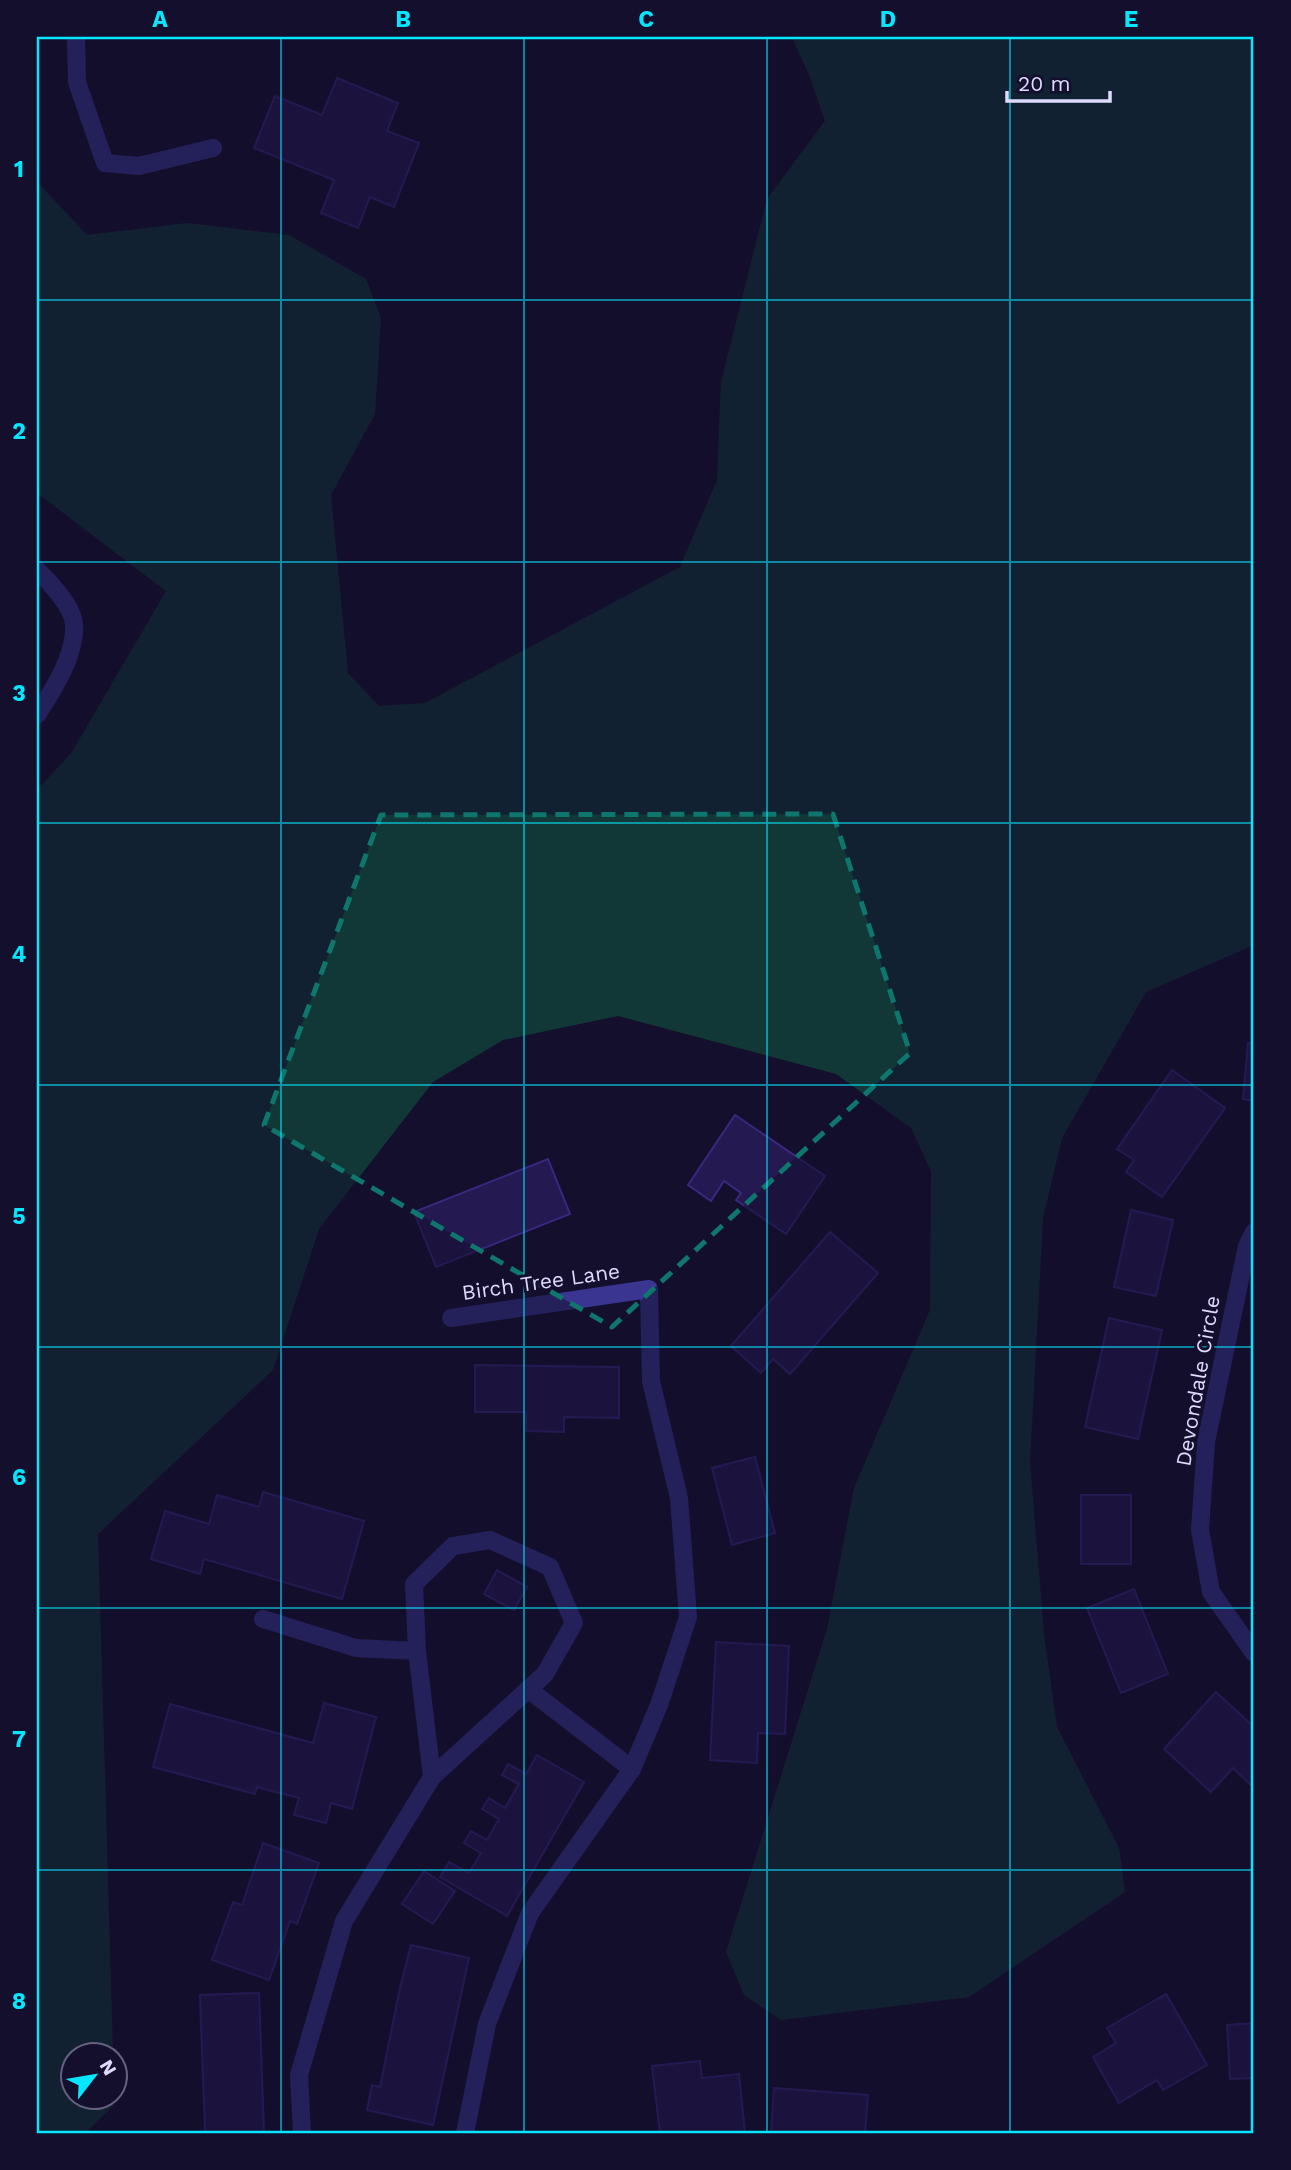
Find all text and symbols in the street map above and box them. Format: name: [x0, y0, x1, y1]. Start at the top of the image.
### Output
text: A: [152, 6, 168, 33]
text: B: [395, 6, 411, 33]
text: C: [638, 6, 654, 33]
text: D: [880, 6, 896, 33]
text: E: [1124, 6, 1138, 33]
scale bar: [1007, 60, 1111, 104]
text: 20 m: [1018, 71, 1070, 96]
text: 1: [14, 156, 24, 183]
text: 2: [12, 418, 26, 445]
text: 3: [12, 680, 26, 707]
text: 4: [12, 941, 27, 968]
text: 5: [12, 1203, 26, 1230]
street label: Birch Tree Lane: [460, 1258, 622, 1305]
street label: Devondale Circle: [1170, 1294, 1225, 1468]
text: 6: [12, 1464, 26, 1491]
text: 7: [12, 1726, 26, 1753]
text: 8: [12, 1988, 26, 2015]
north arrow: [60, 2040, 130, 2110]
text: N: [95, 2056, 122, 2079]

